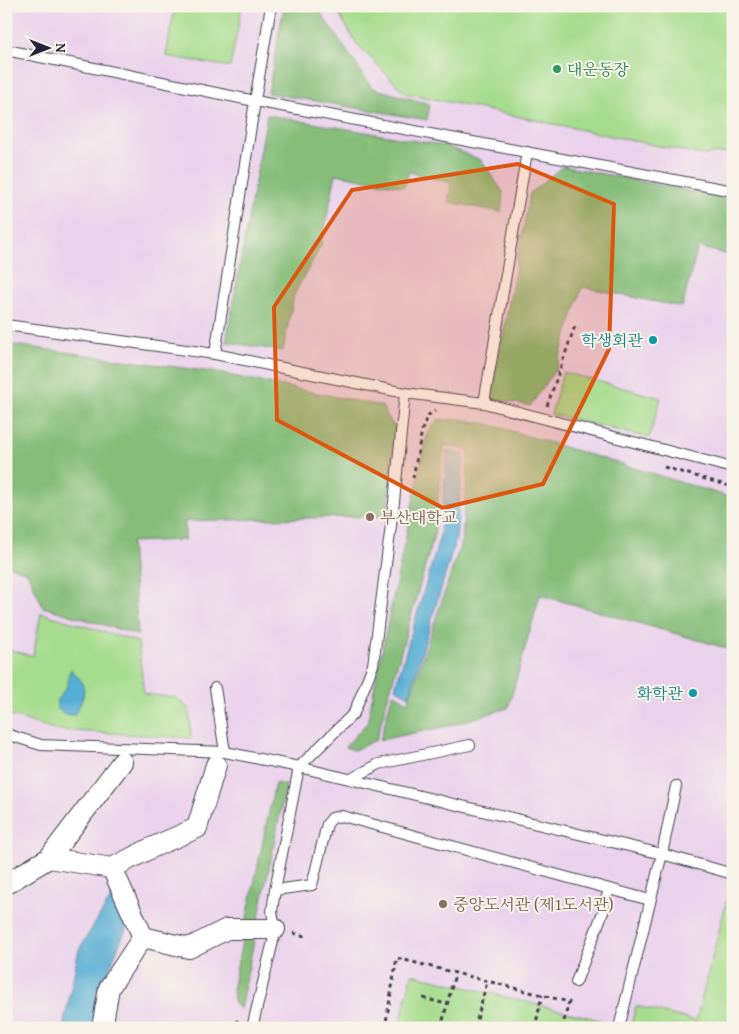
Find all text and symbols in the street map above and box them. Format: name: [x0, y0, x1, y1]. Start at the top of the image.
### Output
north arrow: [22, 22, 72, 72]
text: N: [51, 43, 71, 53]
place label: 대운동장: [567, 57, 629, 81]
marker: 대운동장: [551, 63, 563, 75]
place label: 학생회관: [581, 328, 644, 352]
marker: 학생회관: [647, 334, 659, 346]
place label: 부산대학교: [380, 505, 457, 529]
marker: 부산대학교: [364, 511, 376, 523]
place label: 화학관: [637, 681, 684, 705]
marker: 화학관: [687, 687, 699, 699]
place label: 중앙도서관 (제1도서관): [453, 892, 614, 916]
marker: 중앙도서관 (제1도서관): [437, 898, 449, 910]

